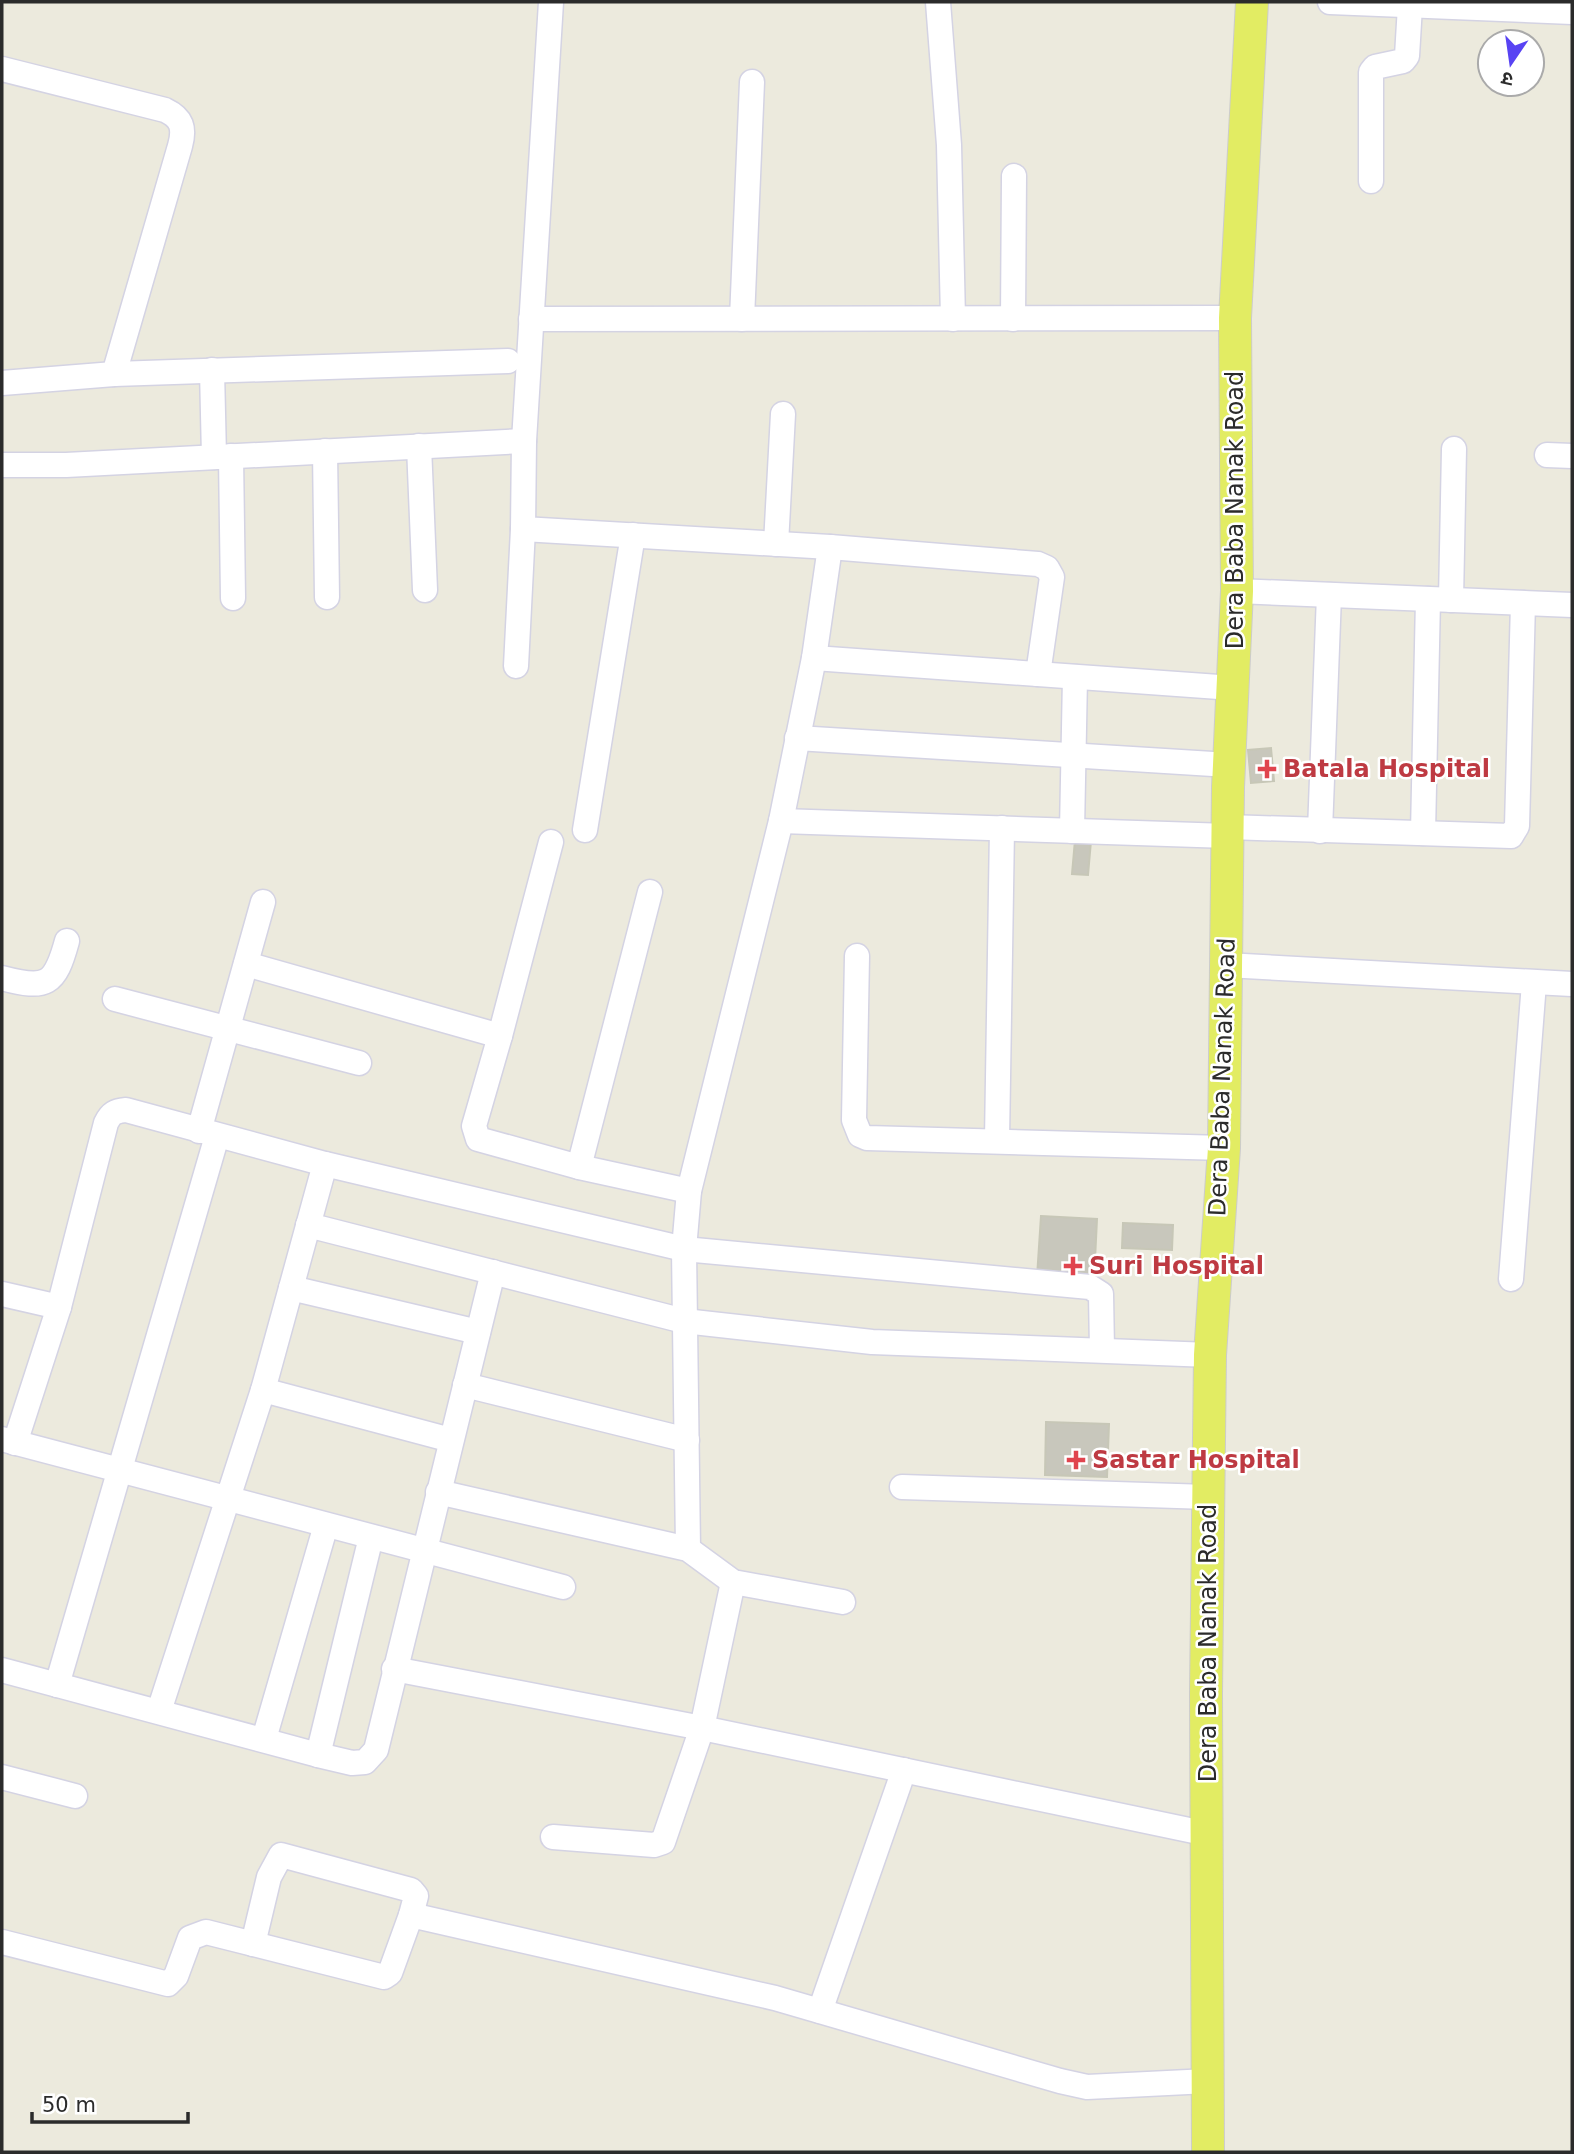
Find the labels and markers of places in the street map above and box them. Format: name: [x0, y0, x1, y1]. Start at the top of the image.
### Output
place label: Batala Hospital: [1283, 755, 1490, 783]
marker: Batala Hospital: [1257, 759, 1277, 779]
place label: Suri Hospital: [1089, 1252, 1264, 1280]
marker: Suri Hospital: [1063, 1256, 1083, 1276]
place label: Sastar Hospital: [1092, 1446, 1300, 1474]
marker: Sastar Hospital: [1066, 1450, 1086, 1470]

